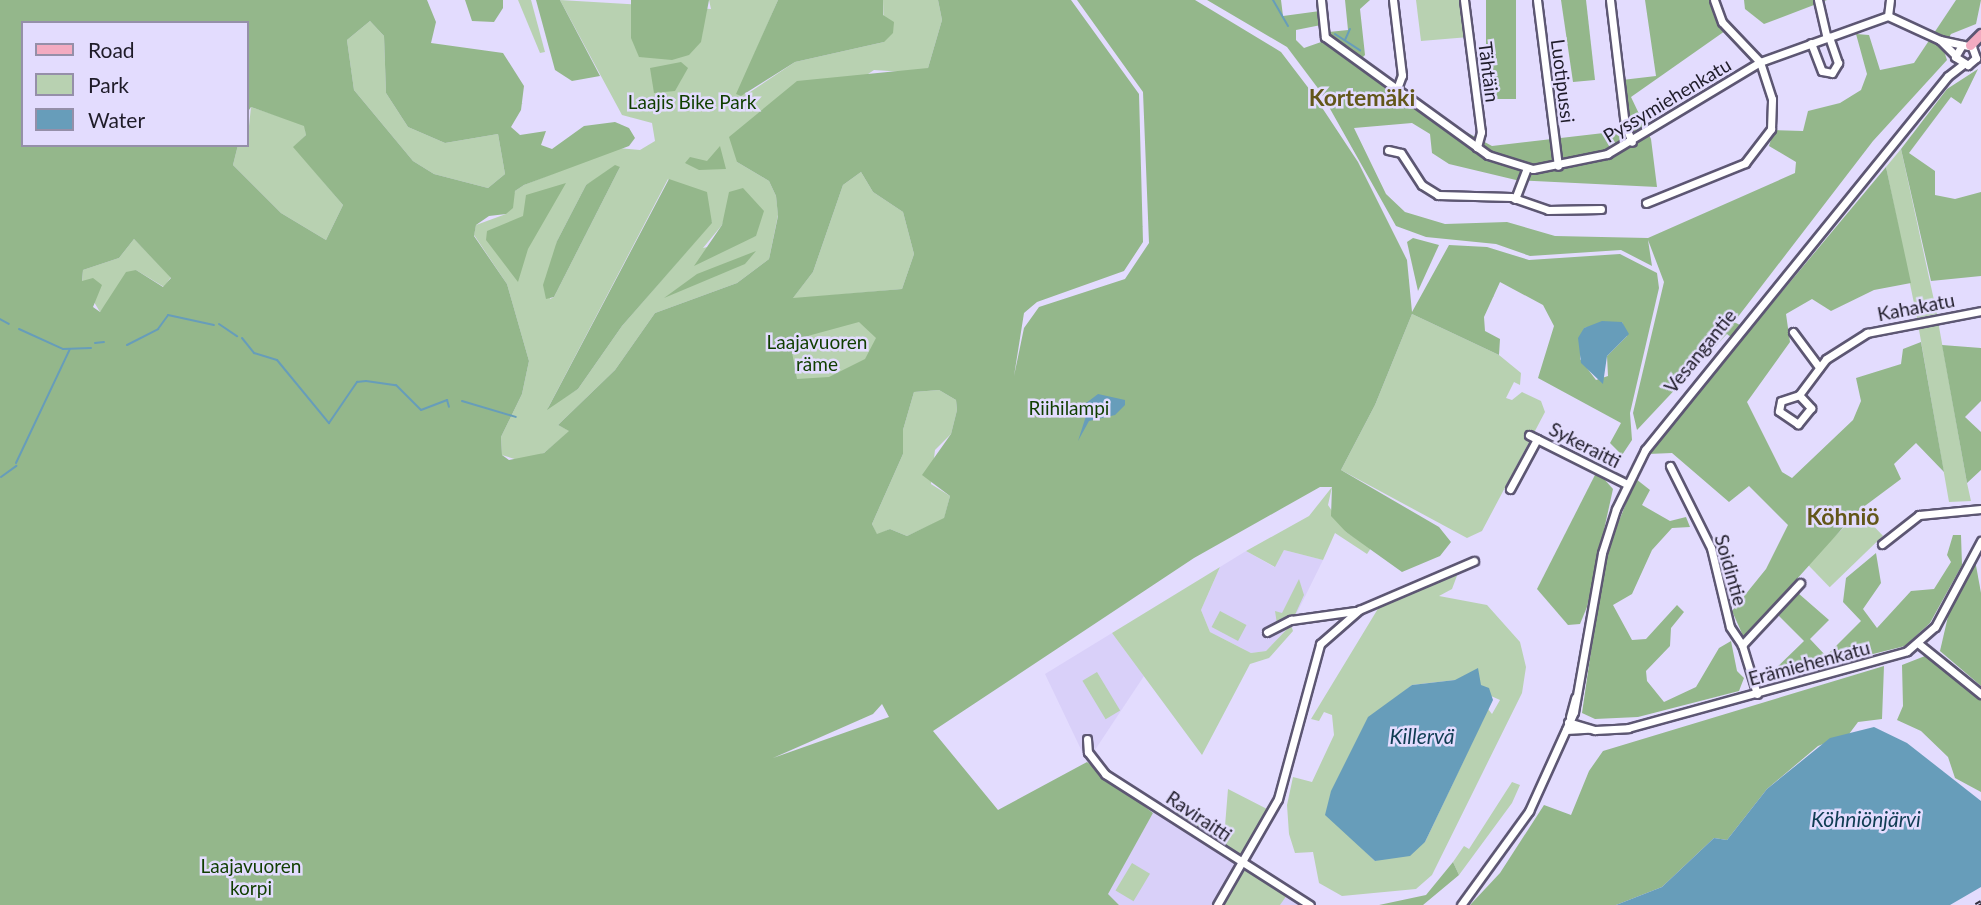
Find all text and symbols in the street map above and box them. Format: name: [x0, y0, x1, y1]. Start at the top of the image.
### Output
legend: [21, 21, 248, 147]
text: Road: [88, 37, 135, 62]
street label: Luotipussi: [1547, 38, 1579, 124]
street label: Tähtäin: [1474, 40, 1504, 104]
street label: Pyssymiehenkatu: [1599, 53, 1735, 147]
text: Park: [88, 72, 129, 97]
district label: Kortemäki: [1309, 83, 1415, 111]
park label: Laajis Bike Park: [628, 91, 756, 113]
text: Water: [88, 107, 145, 132]
street label: Kahakatu: [1875, 288, 1957, 326]
street label: Vesangantie: [1659, 304, 1741, 398]
park label: Laajavuoren räme: [767, 331, 867, 375]
park label: Riihilampi: [1029, 397, 1109, 419]
street label: Sykeraitti: [1545, 417, 1625, 473]
district label: Köhniö: [1806, 502, 1880, 530]
street label: Soidintie: [1710, 532, 1752, 608]
street label: Erämiehenkatu: [1746, 636, 1872, 690]
water label: Killervä: [1390, 723, 1454, 749]
street label: Raviraitti: [1162, 786, 1236, 846]
water label: Köhniönjärvi: [1811, 806, 1921, 832]
park label: Laajavuoren korpi: [201, 855, 301, 899]

